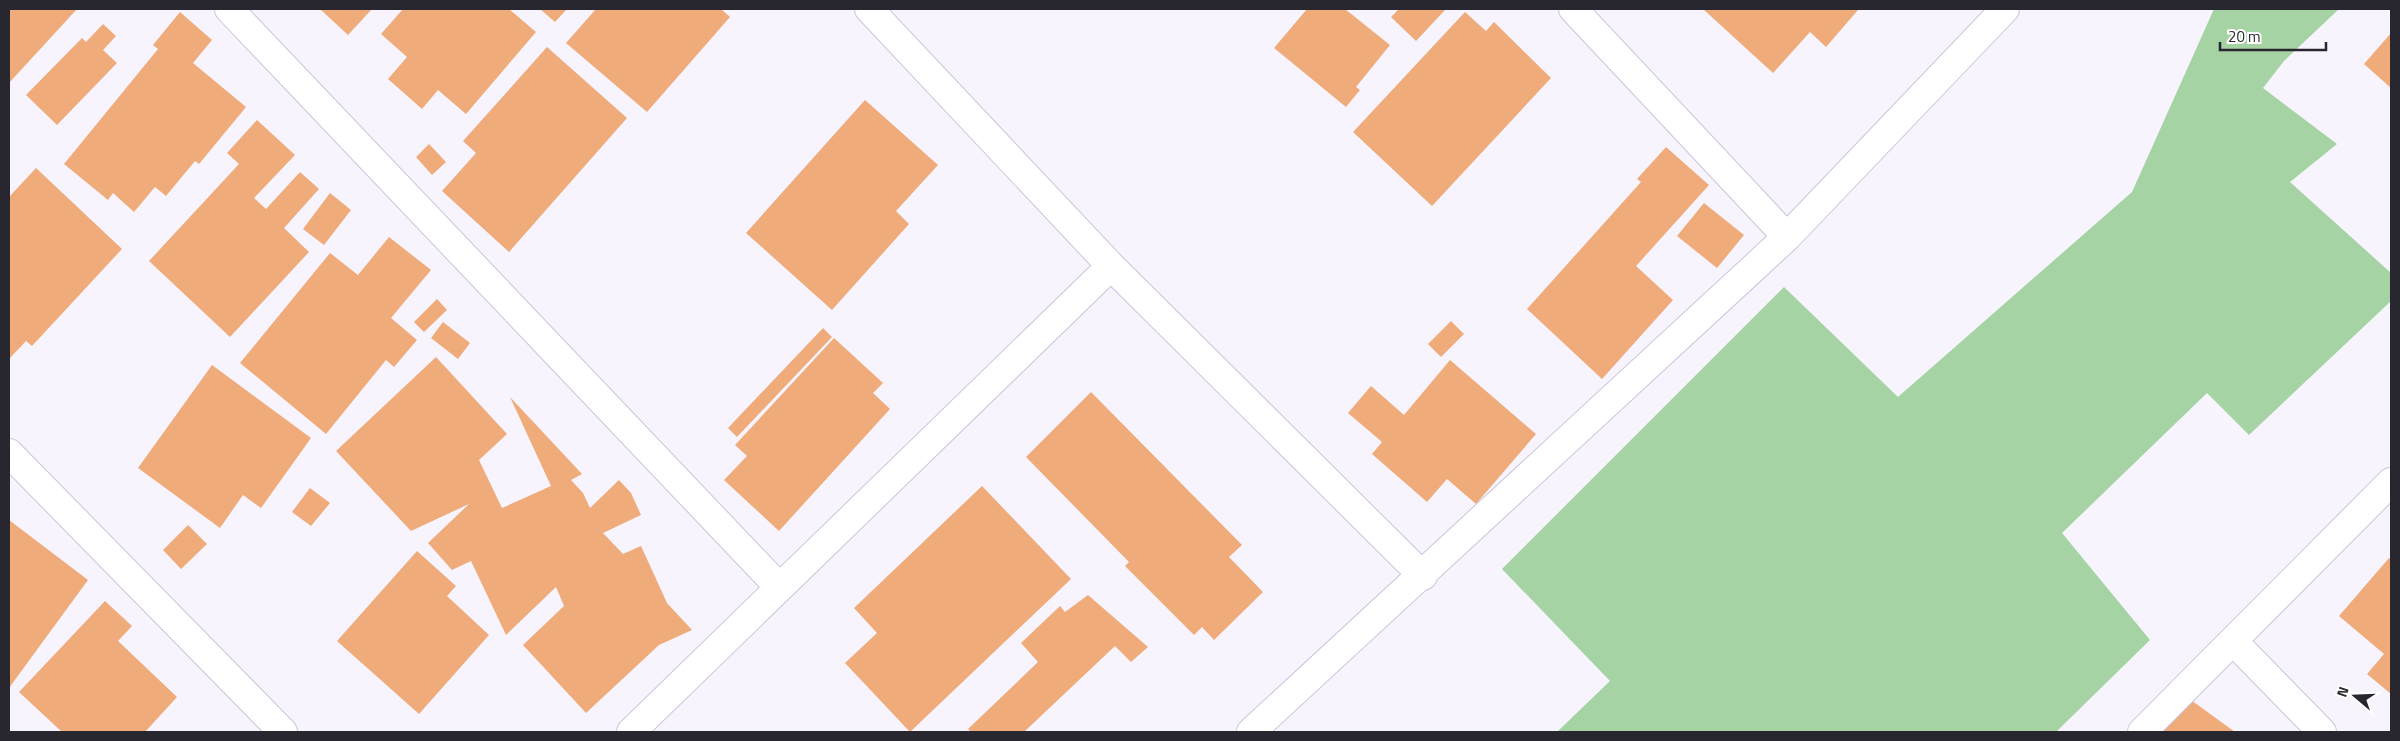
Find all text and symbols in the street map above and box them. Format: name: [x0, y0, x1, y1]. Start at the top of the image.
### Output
scale bar: [2220, 20, 2326, 52]
text: 20 m: [2228, 25, 2261, 48]
north arrow: [2330, 671, 2380, 721]
text: N: [2331, 684, 2354, 700]

